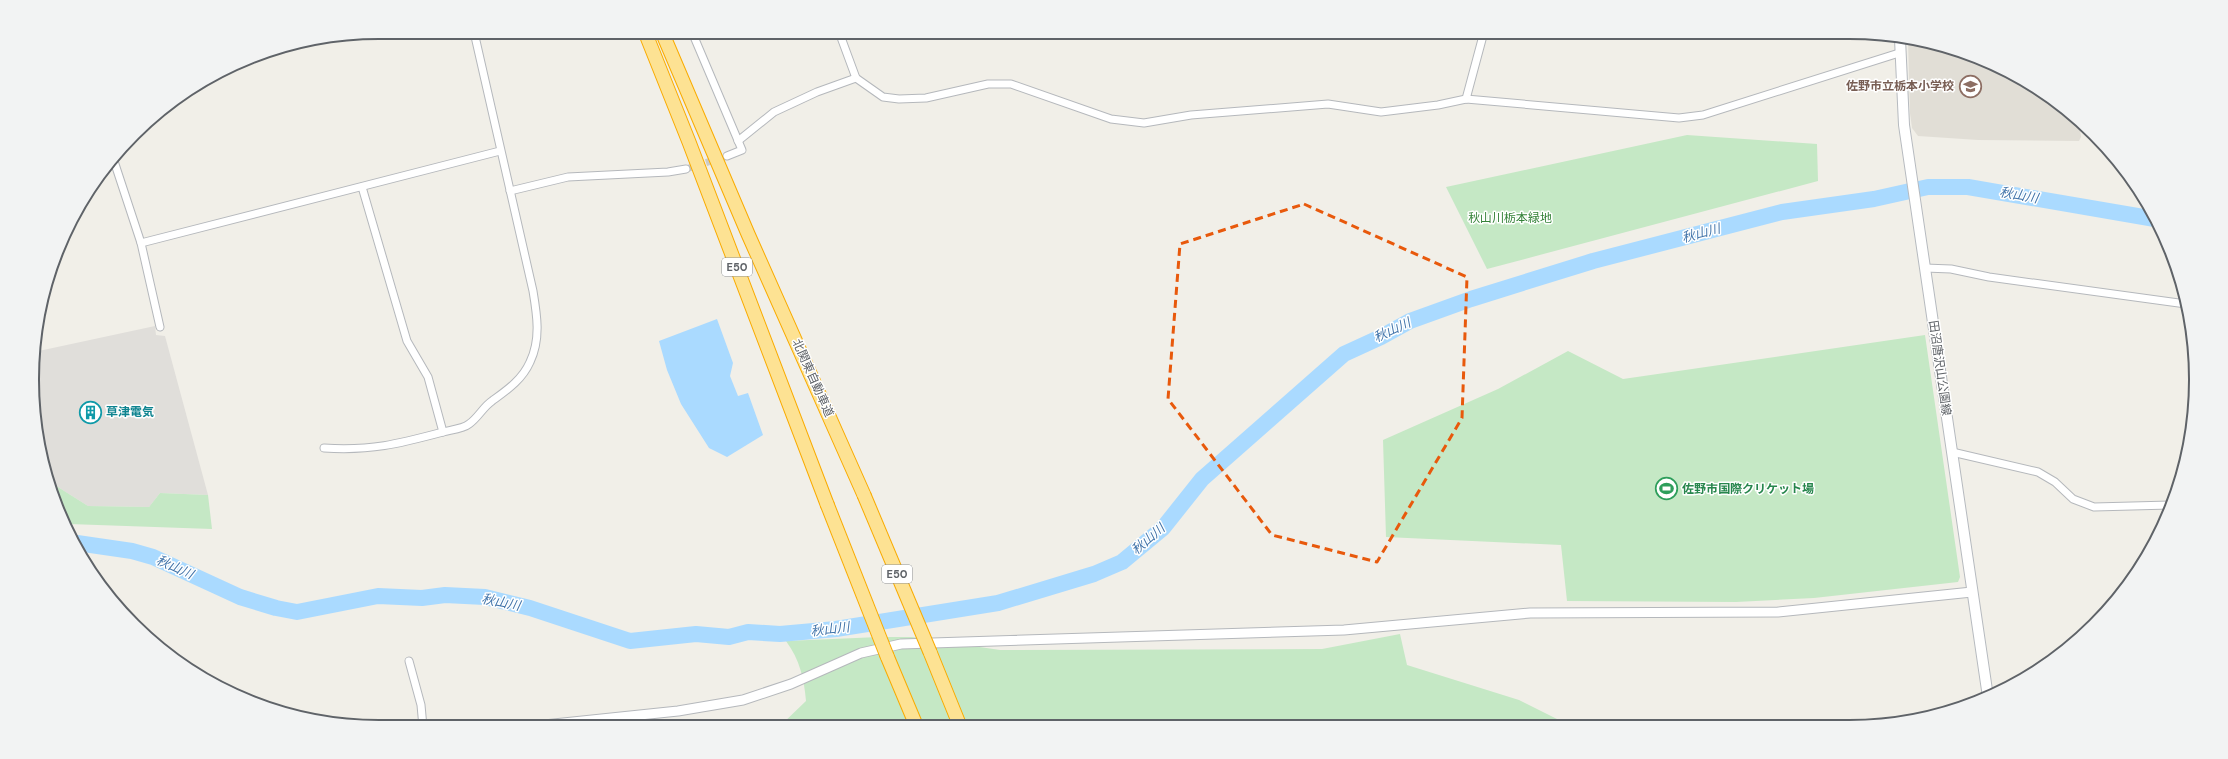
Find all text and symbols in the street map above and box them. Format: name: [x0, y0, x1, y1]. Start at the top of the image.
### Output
school or university icon: 佐野市立栃本小学校: [1957, 73, 1983, 99]
place label: 佐野市立栃本小学校: [1846, 78, 1954, 94]
water label: 秋山川: [1998, 183, 2042, 207]
park label: 秋山川栃本緑地: [1468, 210, 1552, 226]
water label: 秋山川: [1680, 219, 1724, 246]
road number: E50: [722, 258, 752, 276]
water label: 秋山川: [1371, 313, 1415, 346]
street label: 田沼唐沢山公園線: [1925, 319, 1955, 417]
street label: 北関東自動車道: [789, 336, 837, 420]
building icon: 草津電気: [77, 399, 103, 425]
place label: 草津電気: [106, 404, 154, 420]
sports icon: 佐野市国際クリケット場: [1653, 476, 1679, 502]
place label: 佐野市国際クリケット場: [1682, 481, 1814, 497]
water label: 秋山川: [1128, 518, 1170, 558]
water label: 秋山川: [154, 551, 198, 584]
road number: E50: [882, 565, 912, 583]
water label: 秋山川: [480, 590, 524, 614]
water label: 秋山川: [810, 618, 852, 640]

